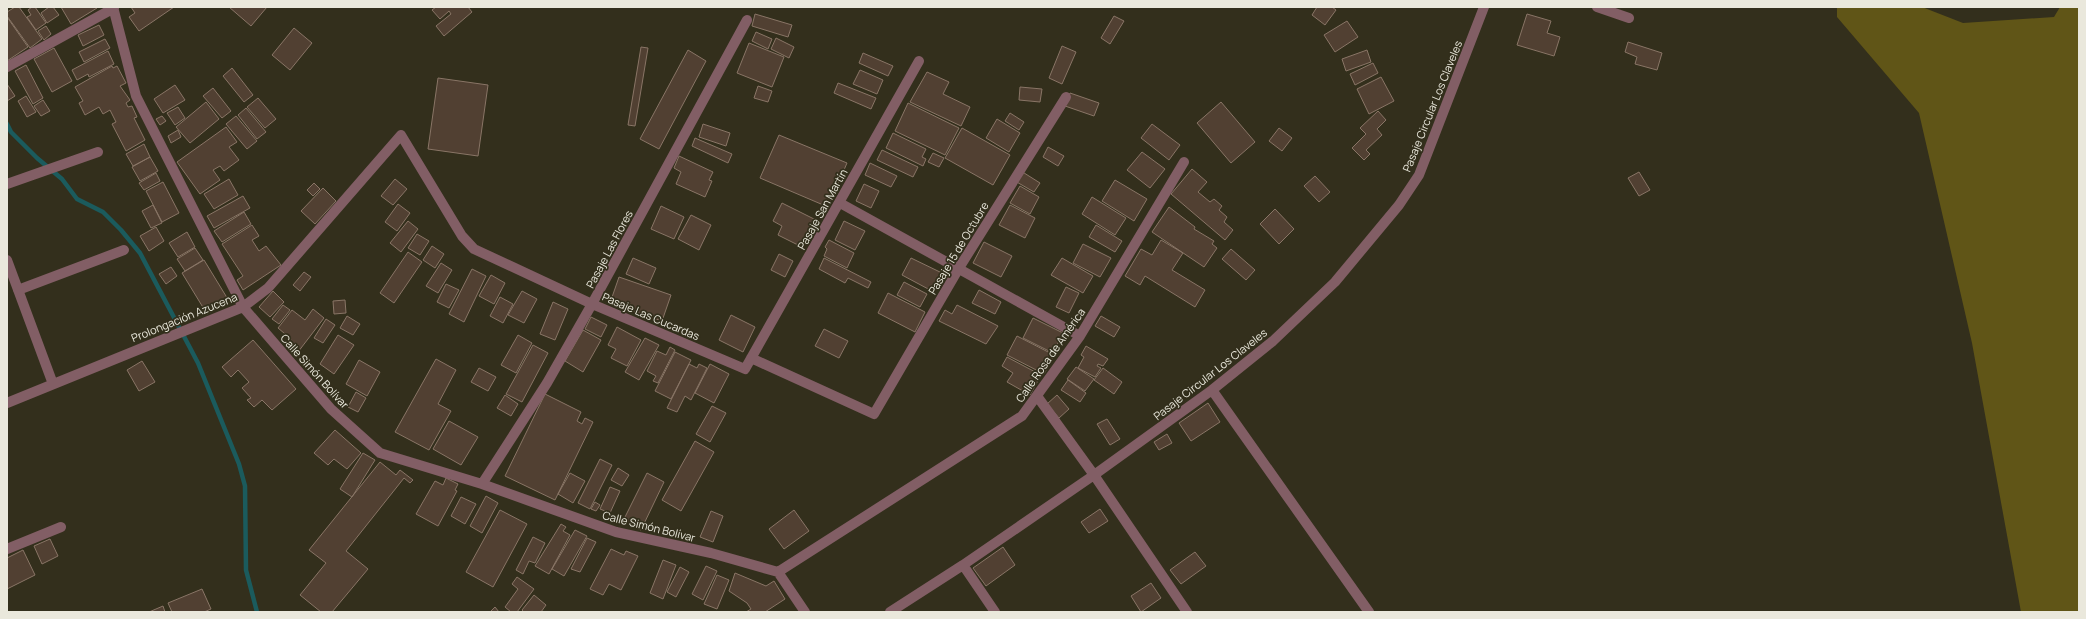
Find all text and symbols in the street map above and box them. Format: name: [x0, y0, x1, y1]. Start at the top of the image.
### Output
street label: Pasaje Circular Los Claveles: [1399, 38, 1465, 174]
street label: Pasaje San Martín: [794, 166, 850, 252]
street label: Pasaje 15 de Octubre: [924, 198, 992, 297]
street label: Pasaje Las Flores: [582, 207, 636, 291]
street label: Prolongación Azucena: [129, 289, 239, 345]
street label: Pasaje Las Cucardas: [600, 289, 702, 343]
street label: Calle Rosa de América: [1012, 305, 1088, 405]
street label: Pasaje Circular Los Claveles: [1150, 325, 1270, 423]
street label: Calle Simón Bolívar: [278, 331, 352, 411]
street label: Calle Simón Bolívar: [601, 507, 697, 545]

